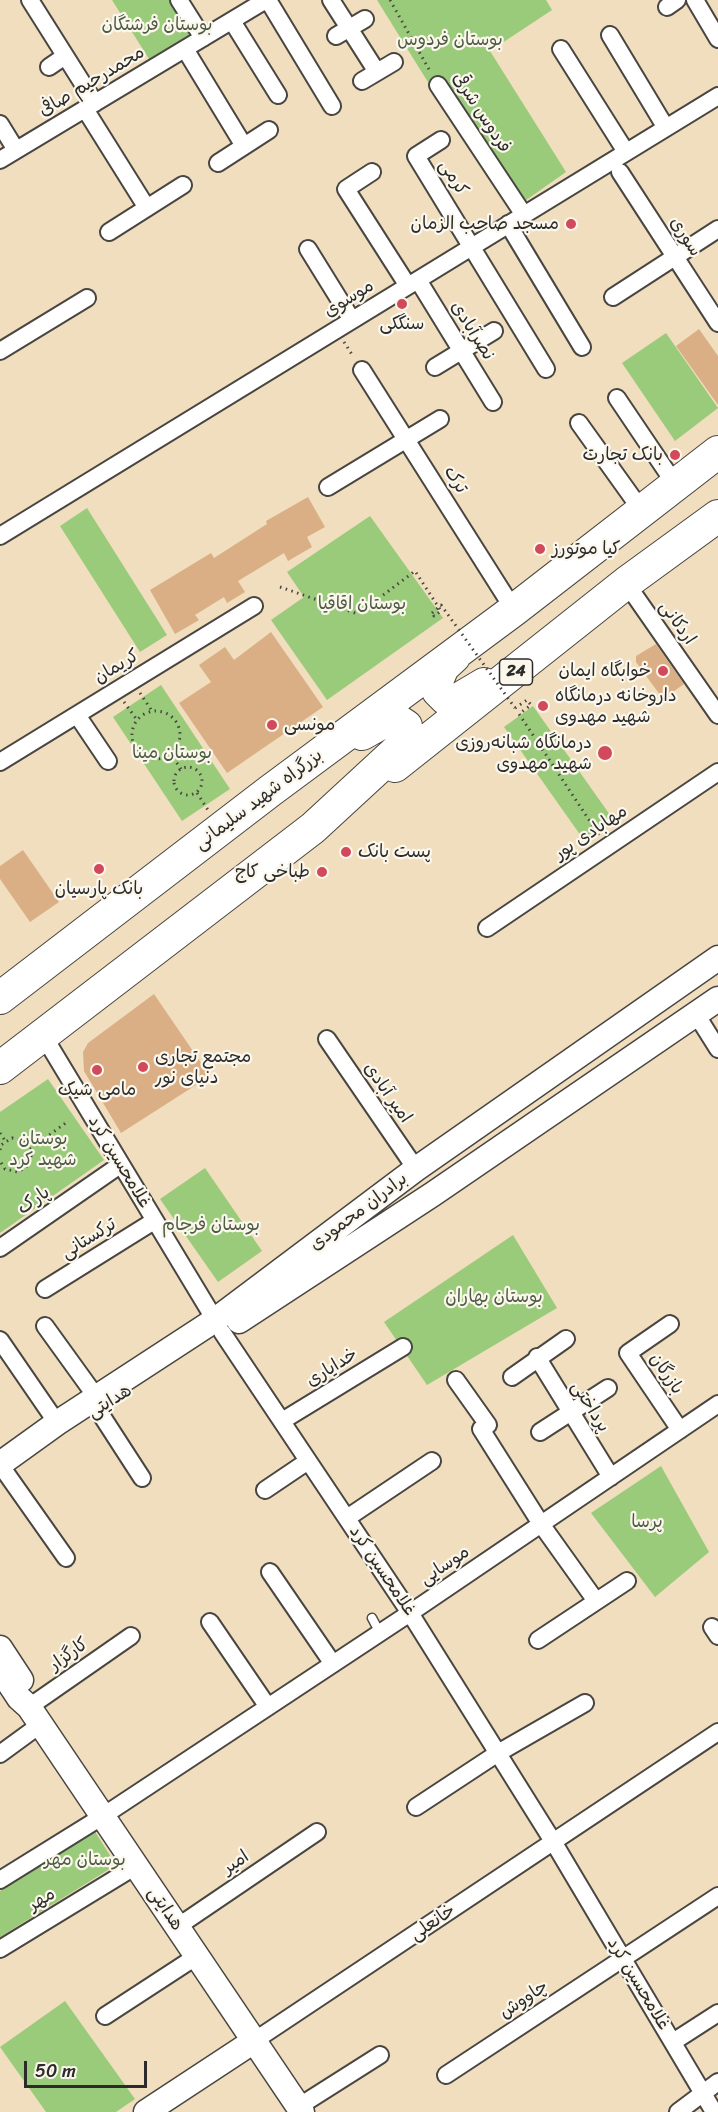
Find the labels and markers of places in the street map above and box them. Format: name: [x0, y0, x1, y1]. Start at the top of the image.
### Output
place label: مسجد صاحب الزمان: [411, 213, 559, 235]
marker: مسجد صاحب الزمان: [564, 217, 578, 231]
marker: سنگکی: [395, 297, 409, 311]
place label: سنگکی: [380, 313, 424, 335]
place label: بانک تجارت: [583, 444, 663, 466]
marker: بانک تجارت: [668, 448, 682, 462]
place label: کیا موتورز: [552, 538, 620, 560]
marker: کیا موتورز: [533, 542, 547, 556]
place label: خوابگاه ایمان: [558, 660, 651, 682]
marker: خوابگاه ایمان: [656, 664, 670, 678]
place label: داروخانه درمانگاه شهید مهدوی: [555, 685, 677, 728]
marker: داروخانه درمانگاه شهید مهدوی: [536, 699, 550, 713]
place label: مونسی: [284, 714, 335, 736]
marker: مونسی: [265, 718, 279, 732]
place label: درمانگاه شبانه‌روزی شهید مهدوی: [455, 732, 592, 774]
marker: درمانگاه شبانه‌روزی شهید مهدوی: [596, 744, 614, 762]
place label: پست بانک: [358, 841, 431, 863]
marker: پست بانک: [339, 845, 353, 859]
place label: طباخی کاج: [235, 861, 310, 883]
marker: بانک پارسیان: [92, 862, 106, 876]
marker: طباخی کاج: [315, 865, 329, 879]
place label: بانک پارسیان: [55, 878, 143, 900]
place label: مجتمع تجاری دنیای نور: [155, 1046, 251, 1088]
marker: مجتمع تجاری دنیای نور: [136, 1060, 150, 1074]
marker: مامی شیک: [90, 1063, 104, 1077]
place label: مامی شیک: [58, 1079, 136, 1101]

